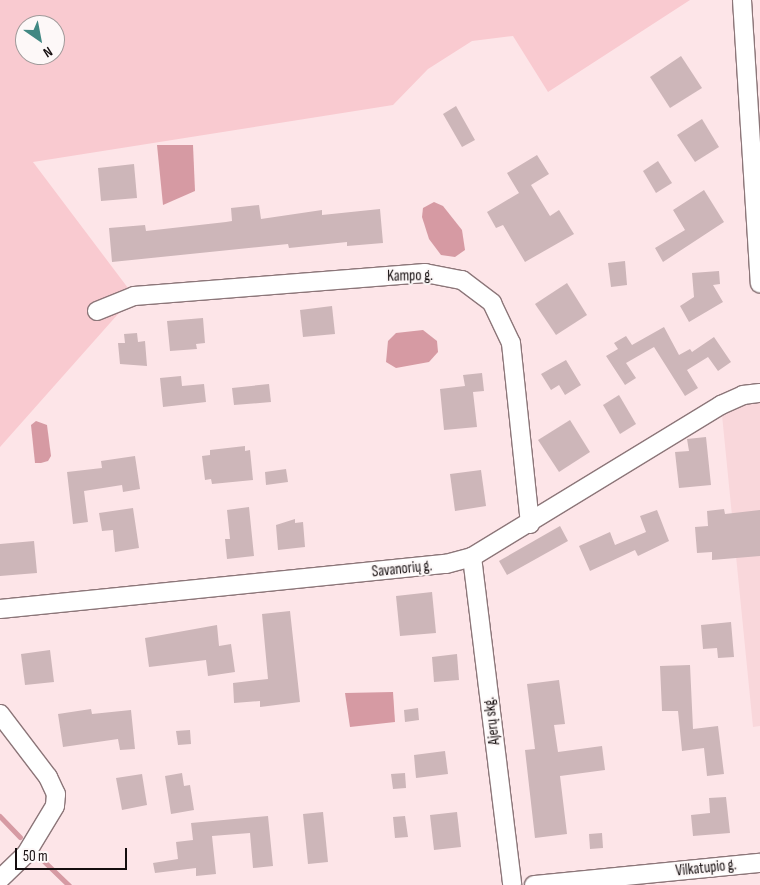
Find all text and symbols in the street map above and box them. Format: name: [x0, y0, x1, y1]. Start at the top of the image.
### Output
north arrow: [15, 15, 65, 65]
text: N: [40, 43, 56, 61]
street label: Kampo g.: [387, 267, 433, 285]
street label: Savanorių g.: [371, 557, 433, 581]
street label: Ajerų skg.: [480, 696, 504, 746]
scale bar: [18, 838, 130, 870]
text: 50 m: [23, 847, 48, 866]
street label: Vilkatupio g.: [675, 856, 737, 880]

